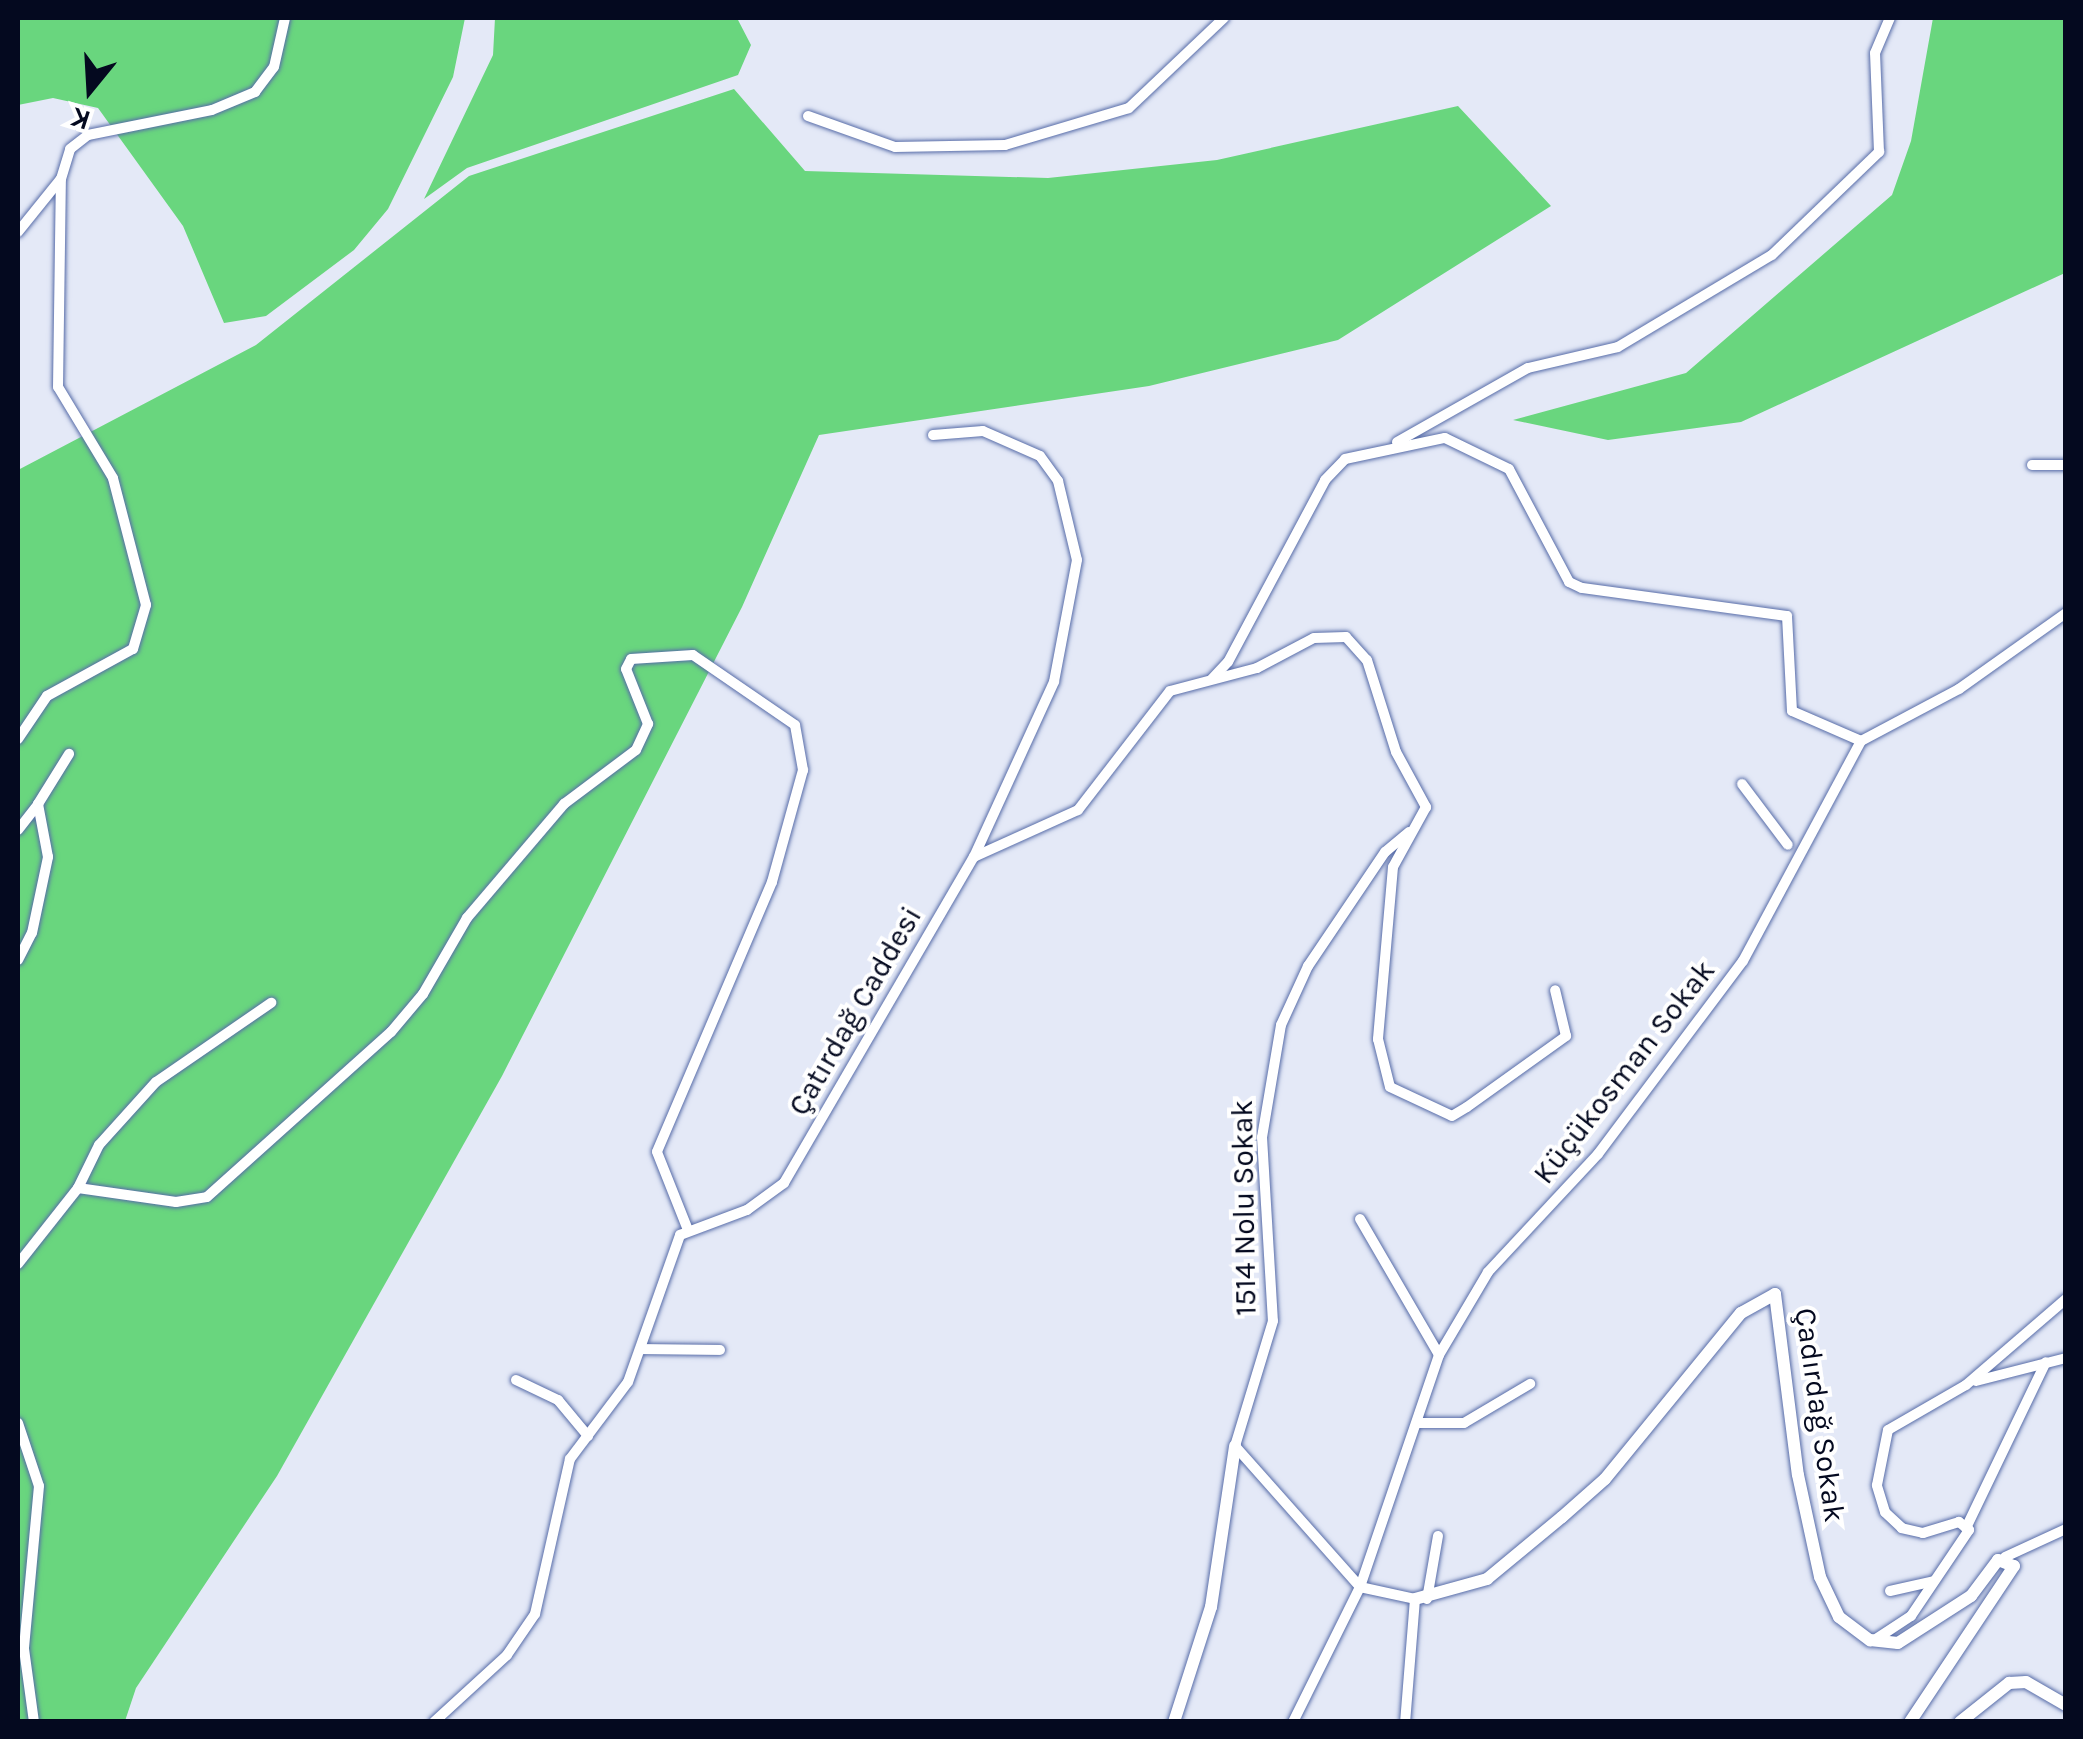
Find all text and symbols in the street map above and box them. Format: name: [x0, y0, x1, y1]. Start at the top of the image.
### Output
north arrow: [40, 40, 140, 140]
text: K: [67, 100, 94, 138]
street label: Çatırdağ Caddesi: [781, 900, 929, 1122]
street label: Küçükosman Sokak: [1526, 953, 1722, 1191]
street label: 1514 Nolu Sokak: [1224, 1100, 1264, 1316]
street label: Çadırdağ Sokak: [1787, 1306, 1853, 1524]

